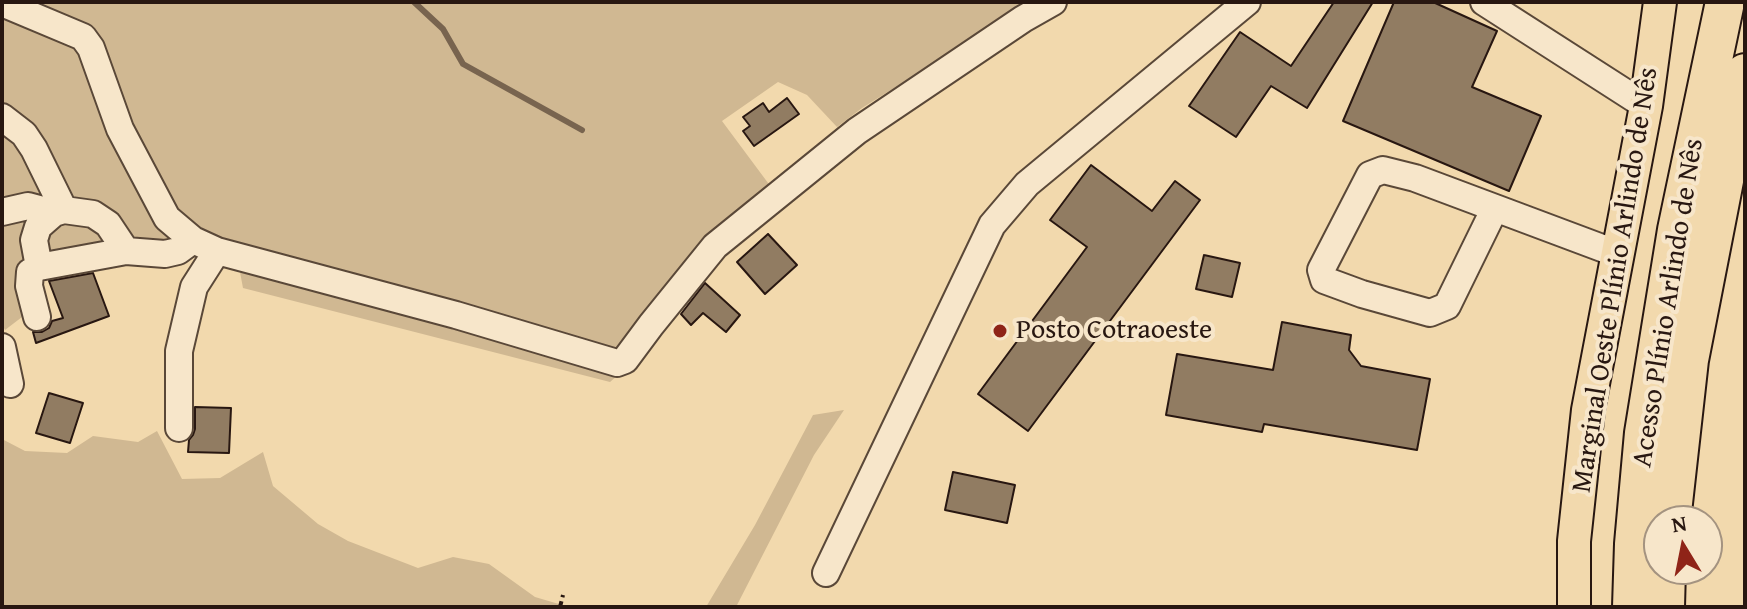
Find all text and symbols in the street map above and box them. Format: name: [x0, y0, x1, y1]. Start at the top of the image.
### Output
street label: Marginal Oeste Plínio Arlindo de Nês: [1566, 65, 1666, 495]
street label: Acesso Plínio Arlindo de Nês: [1626, 136, 1712, 470]
place label: Posto Cotraoeste: [1016, 314, 1212, 348]
marker: Posto Cotraoeste: [991, 322, 1009, 340]
north arrow: [1643, 505, 1723, 585]
text: N: [1669, 506, 1689, 540]

